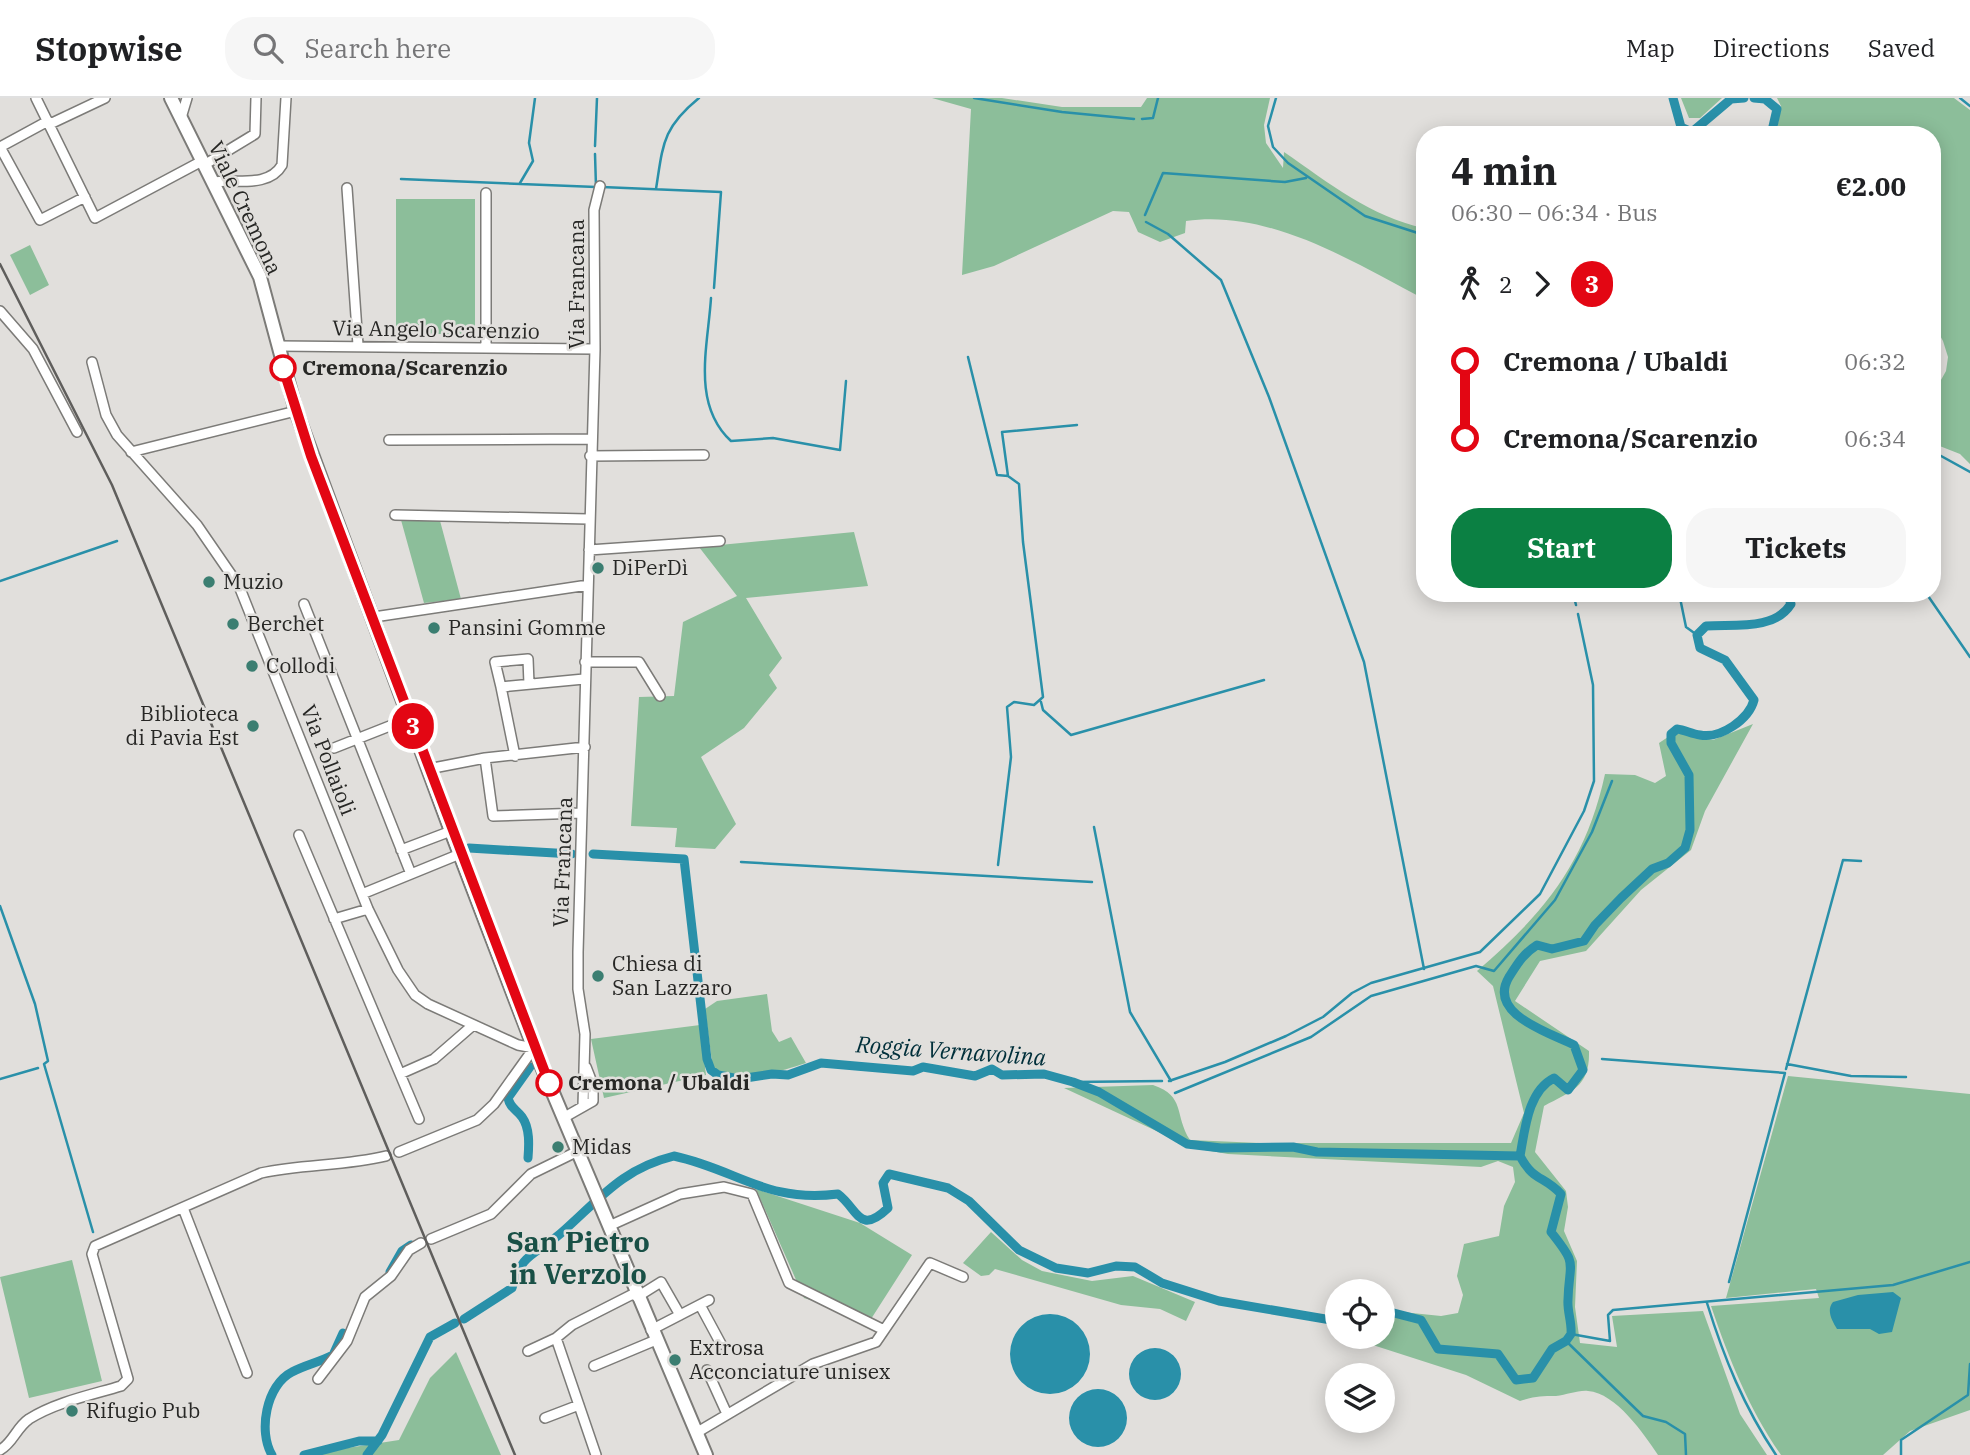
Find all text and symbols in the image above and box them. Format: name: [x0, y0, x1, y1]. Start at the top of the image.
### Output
search box: [225, 17, 715, 80]
text: Stopwise: [35, 27, 183, 70]
icon: search: [249, 29, 287, 67]
text: Search here: [305, 31, 451, 65]
text: Map: [1626, 32, 1675, 64]
text: Directions: [1713, 32, 1830, 64]
text: Saved: [1868, 32, 1935, 64]
street label: Viale Cremona: [203, 136, 289, 279]
text: 4 min: [1451, 146, 1557, 195]
text: €2.00: [1836, 169, 1906, 203]
text: 06:30 – 06:34 · Bus: [1451, 197, 1658, 227]
street label: Via Francana: [562, 219, 590, 349]
icon: walk: [1451, 265, 1489, 303]
icon: forward: [1523, 265, 1561, 303]
text: 3: [1585, 268, 1599, 300]
text: 2: [1499, 269, 1513, 299]
street label: Via Angelo Scarenzio: [332, 313, 540, 345]
text: Cremona / Ubaldi: [1503, 344, 1728, 378]
text: 06:32: [1844, 346, 1906, 376]
place label: Cremona/Scarenzio: [302, 353, 508, 381]
marker: Cremona/Scarenzio: [270, 355, 296, 381]
text: Cremona/Scarenzio: [1503, 421, 1758, 455]
text: 06:34: [1844, 423, 1906, 453]
button: Start: [1451, 508, 1672, 588]
button: Tickets: [1686, 508, 1906, 588]
place label: DiPerDì: [612, 553, 688, 581]
marker: DiPerDì: [590, 560, 606, 576]
place label: Muzio: [223, 567, 283, 595]
marker: Muzio: [201, 574, 217, 590]
place label: Berchet: [247, 609, 324, 637]
place label: Pansini Gomme: [448, 613, 606, 641]
marker: Berchet: [225, 616, 241, 632]
marker: Pansini Gomme: [426, 620, 442, 636]
place label: Collodi: [266, 651, 335, 679]
marker: Collodi: [244, 658, 260, 674]
place label: Biblioteca di Pavia Est: [126, 699, 239, 751]
street label: Via Pollaioli: [295, 700, 363, 819]
line badge: 3: [390, 703, 436, 749]
text: 3: [406, 710, 420, 742]
marker: Biblioteca di Pavia Est: [245, 718, 261, 734]
street label: Via Francana: [546, 796, 578, 928]
place label: Chiesa di San Lazzaro: [612, 949, 732, 1001]
marker: Chiesa di San Lazzaro: [590, 968, 606, 984]
water label: Roggia Vernavolina: [854, 1028, 1048, 1072]
place label: Cremona / Ubaldi: [568, 1068, 750, 1096]
marker: Cremona / Ubaldi: [536, 1070, 562, 1096]
place label: Midas: [572, 1132, 631, 1160]
marker: Midas: [550, 1139, 566, 1155]
district label: San Pietro in Verzolo: [506, 1223, 650, 1292]
map controls: [1325, 1279, 1395, 1433]
button: locate: [1325, 1279, 1395, 1349]
place label: Extrosa Acconciature unisex: [689, 1333, 891, 1385]
marker: Extrosa Acconciature unisex: [667, 1352, 683, 1368]
button: layers: [1325, 1363, 1395, 1433]
place label: Rifugio Pub: [86, 1396, 200, 1424]
marker: Rifugio Pub: [64, 1403, 80, 1419]

